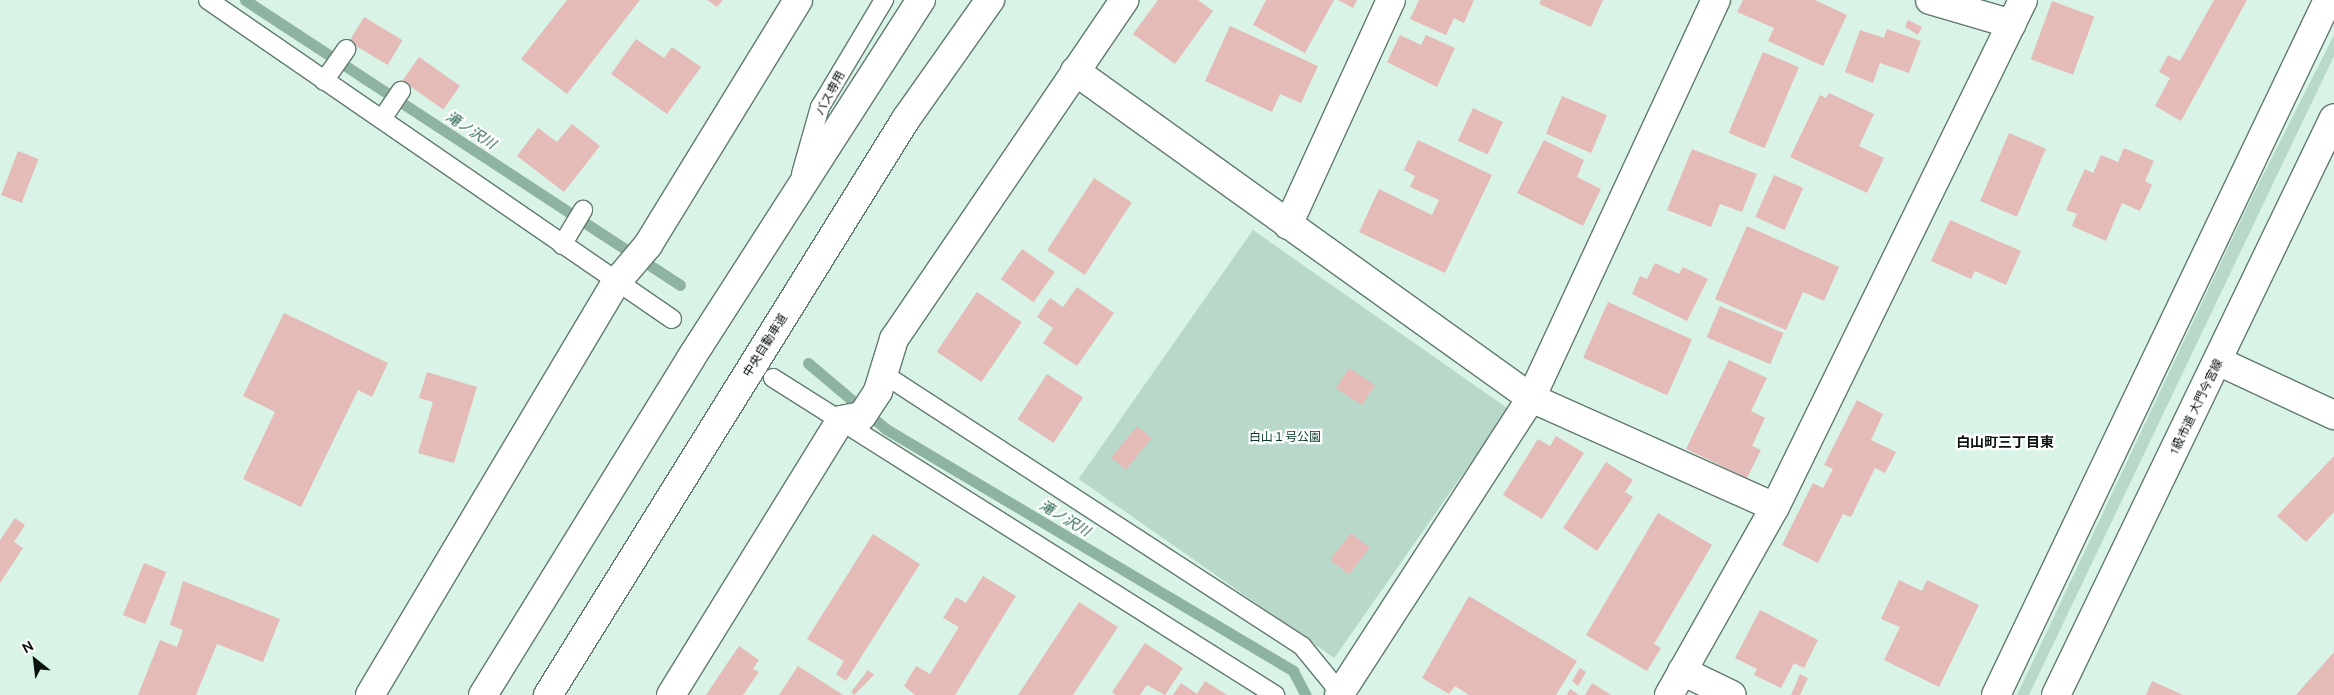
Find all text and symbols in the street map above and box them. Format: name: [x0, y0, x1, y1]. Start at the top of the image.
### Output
street label: バス専用: [812, 68, 848, 118]
water label: 滝ノ沢川: [443, 108, 499, 152]
street label: 中央自動車道: [740, 311, 790, 379]
street label: 1級市道 大門今宮線: [2166, 356, 2226, 458]
park label: 白山１号公園: [1249, 430, 1321, 444]
district label: 白山町三丁目東: [1956, 434, 2054, 450]
water label: 滝ノ沢川: [1037, 496, 1093, 540]
north arrow: [10, 635, 60, 685]
text: N: [19, 637, 36, 656]

